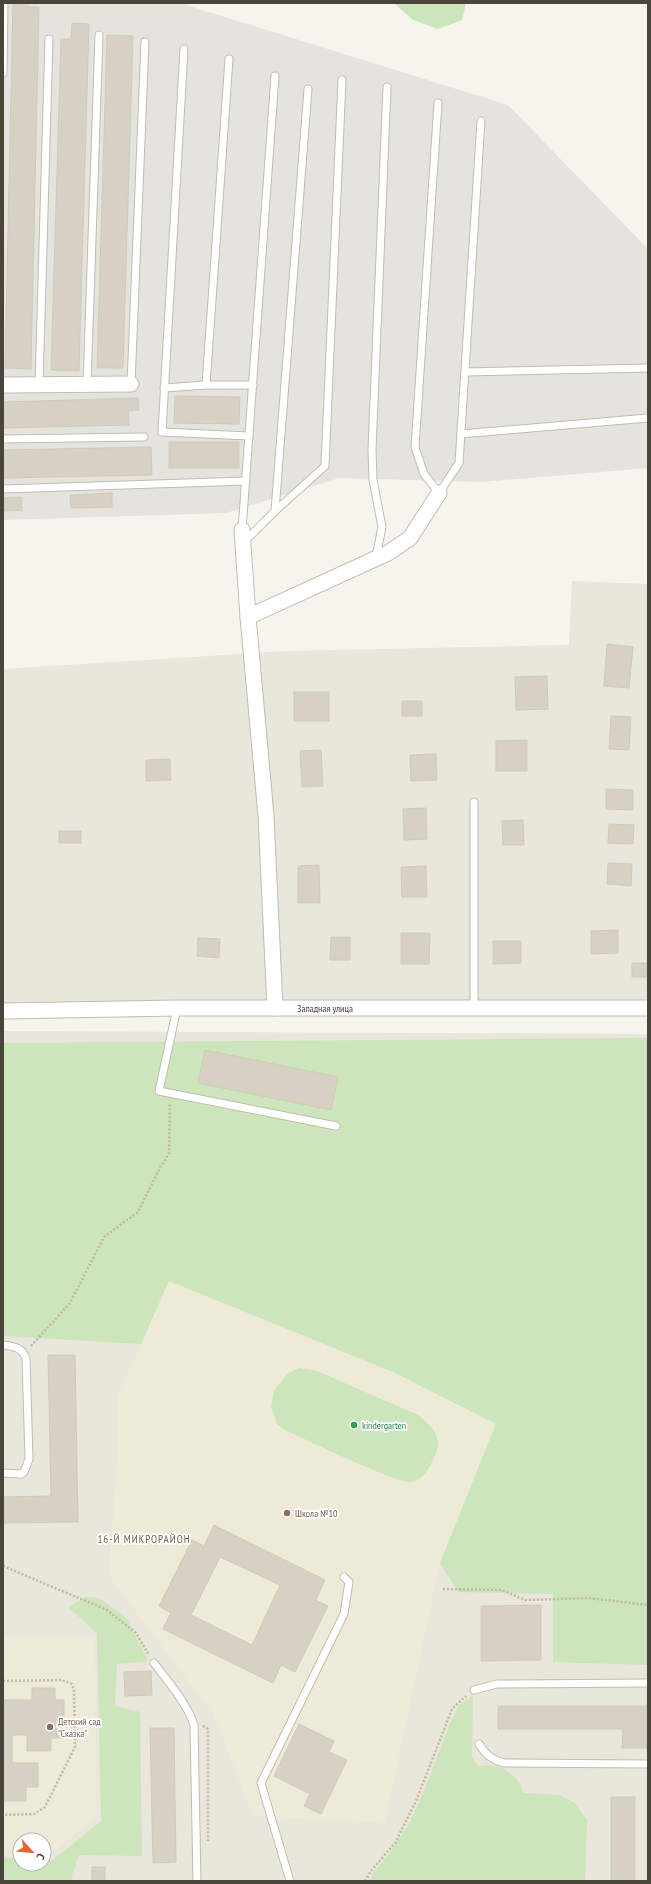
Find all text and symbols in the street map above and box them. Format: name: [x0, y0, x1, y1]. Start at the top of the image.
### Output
street label: Западная улица: [297, 1002, 353, 1015]
place label: kindergarten: [362, 1419, 406, 1432]
marker: kindergarten: [349, 1420, 359, 1430]
place label: Школа №10: [295, 1507, 338, 1520]
marker: Школа №10: [282, 1508, 292, 1518]
district label: 16-Й МИКРОРАЙОН: [97, 1532, 191, 1546]
place label: Детский сад "Сказка": [58, 1715, 101, 1740]
marker: Детский сад "Сказка": [45, 1722, 55, 1732]
north arrow: [12, 1832, 52, 1872]
text: С: [34, 1851, 48, 1862]

